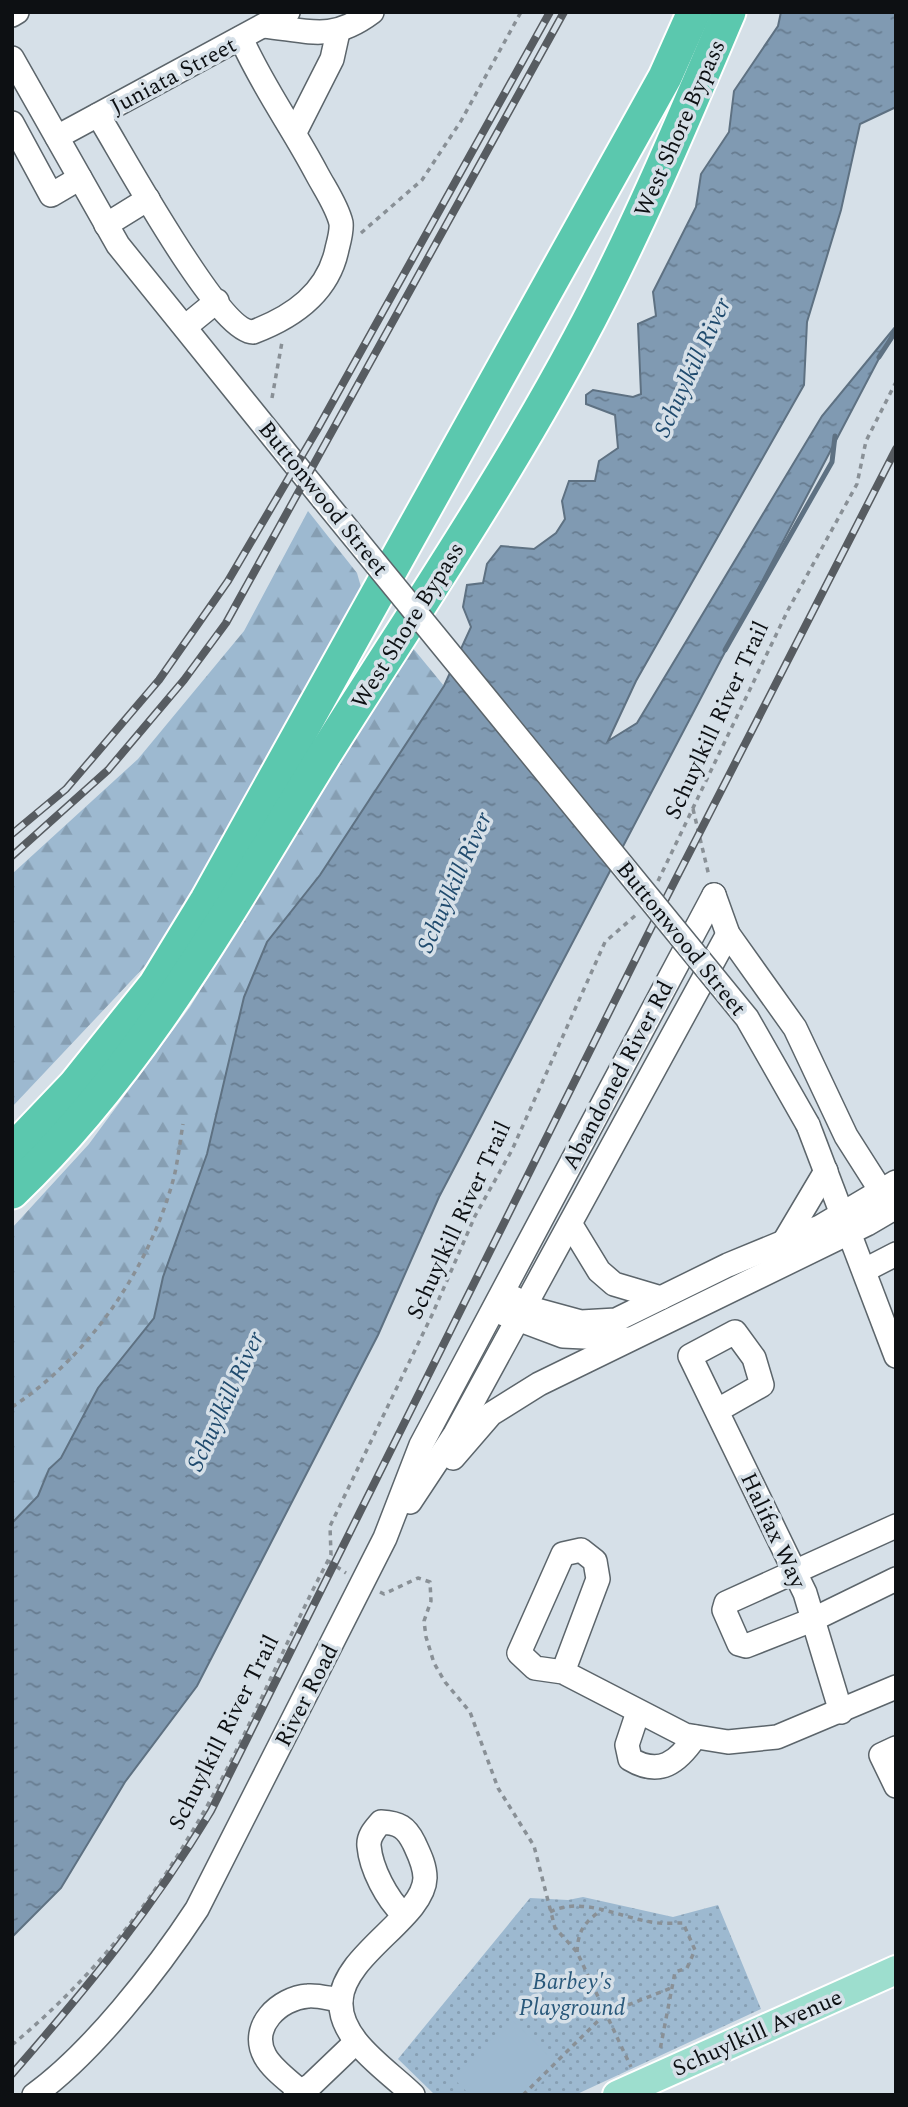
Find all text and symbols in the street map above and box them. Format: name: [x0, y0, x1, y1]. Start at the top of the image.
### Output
street label: Juniata Street: [104, 28, 243, 124]
street label: West Shore Bypass: [626, 34, 735, 223]
water label: Schuylkill River: [645, 291, 741, 443]
street label: Buttonwood Street: [249, 414, 397, 584]
street label: West Shore Bypass: [343, 535, 474, 716]
street label: Schuylkill River Trail: [656, 616, 779, 826]
water label: Schuylkill River: [408, 806, 502, 958]
street label: Buttonwood Street: [607, 854, 755, 1024]
street label: Abandoned River Rd: [553, 975, 683, 1177]
street label: Schuylkill River Trail: [398, 1116, 521, 1326]
water label: Schuylkill River: [178, 1325, 274, 1477]
street label: Halifax Way: [731, 1467, 815, 1595]
street label: Schuylkill River Trail: [160, 1629, 289, 1837]
street label: River Road: [266, 1638, 348, 1753]
park label: Barbey's Playground: [519, 1965, 625, 2026]
street label: Schuylkill Avenue: [667, 1980, 848, 2086]

